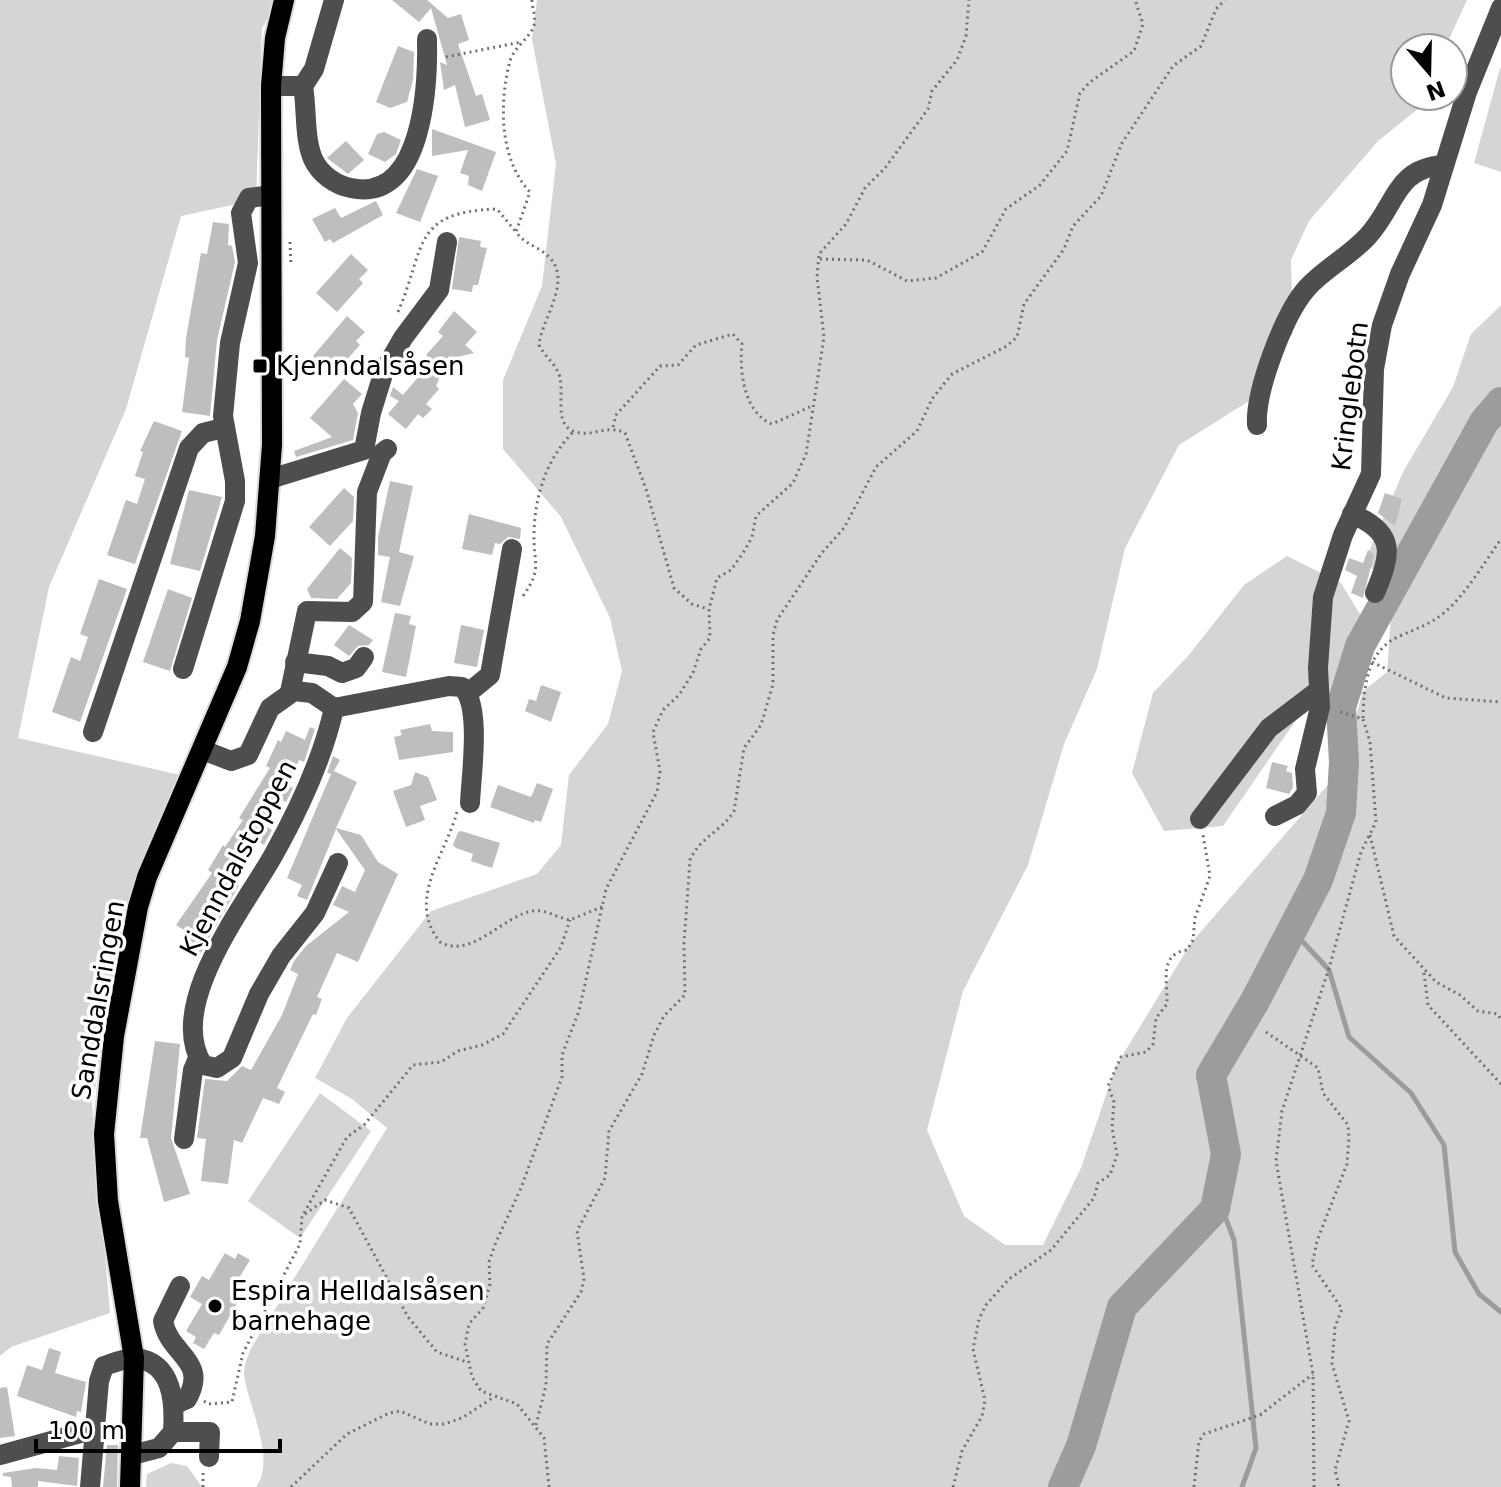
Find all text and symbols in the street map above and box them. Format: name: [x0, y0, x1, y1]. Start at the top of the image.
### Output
north arrow: [1389, 32, 1469, 112]
text: N: [1423, 75, 1449, 105]
street label: Kringlebotn: [1326, 320, 1374, 472]
place label: Kjenndalsåsen: [276, 351, 464, 381]
marker: Kjenndalsåsen: [251, 357, 269, 375]
street label: Kjenndalstoppen: [174, 755, 302, 961]
street label: Sanddalsringen: [66, 898, 130, 1102]
place label: Espira Helldalsåsen barnehage: [231, 1276, 485, 1336]
marker: Espira Helldalsåsen barnehage: [206, 1297, 224, 1315]
scale bar: [36, 1403, 280, 1453]
text: 100 m: [48, 1417, 125, 1445]

